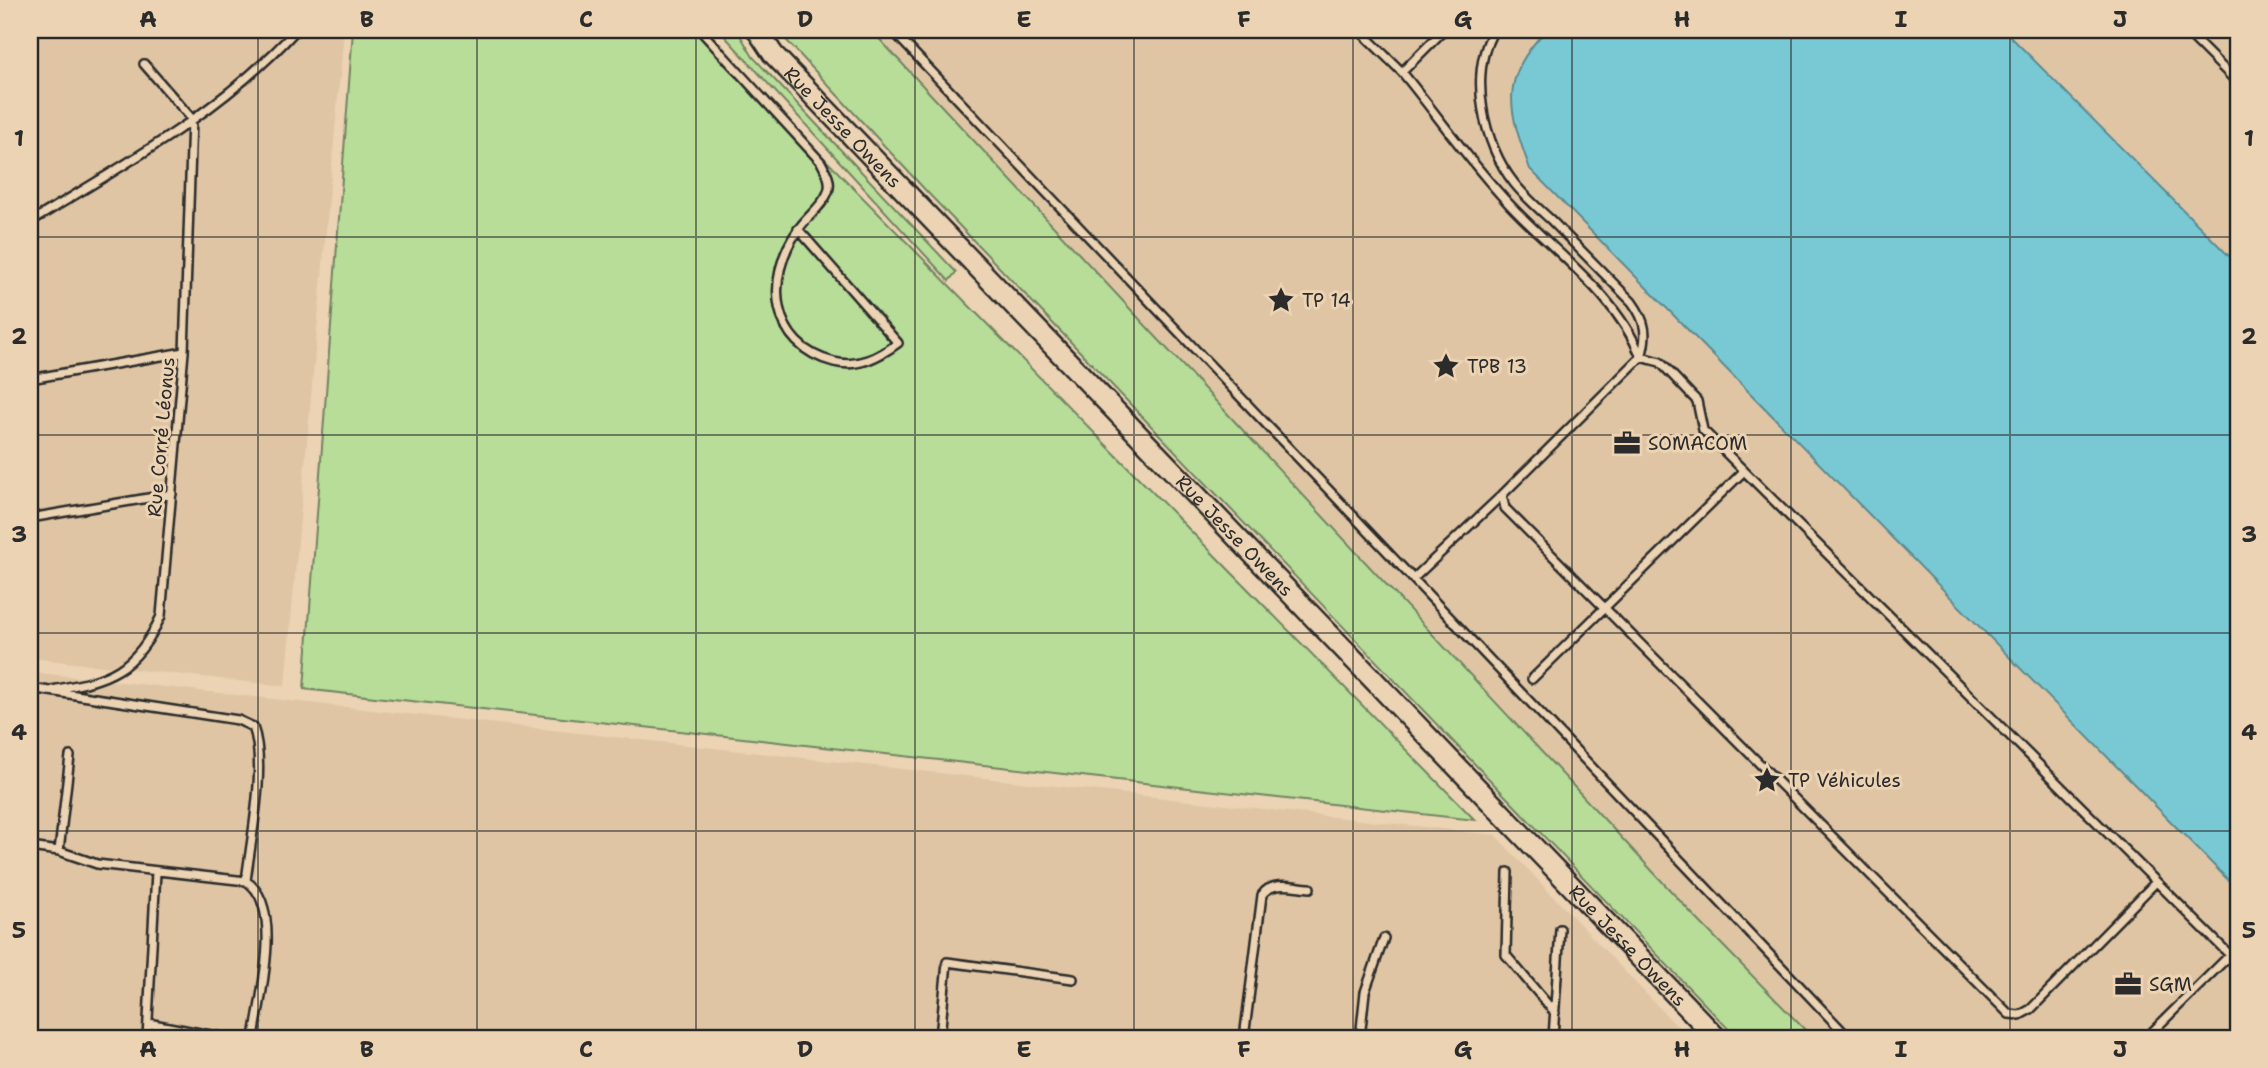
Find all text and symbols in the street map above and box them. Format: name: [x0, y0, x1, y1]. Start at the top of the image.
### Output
text: A: [139, 4, 157, 34]
text: B: [360, 4, 374, 34]
text: C: [579, 4, 593, 34]
text: D: [797, 4, 813, 34]
text: E: [1016, 4, 1032, 34]
text: F: [1237, 4, 1251, 34]
text: G: [1454, 4, 1473, 34]
text: H: [1674, 4, 1690, 34]
text: I: [1895, 4, 1908, 34]
text: J: [2113, 4, 2127, 34]
street label: Rue Jesse Owens: [779, 61, 907, 193]
text: 1: [14, 123, 24, 153]
text: 1: [2244, 123, 2254, 153]
place icon: TP 14: [1266, 285, 1296, 315]
place label: TP 14: [1302, 288, 1351, 313]
text: 2: [11, 321, 27, 351]
text: 2: [2241, 321, 2257, 351]
place icon: TPB 13: [1431, 351, 1461, 381]
place label: TPB 13: [1467, 354, 1527, 379]
street label: Rue Corré Léonus: [142, 356, 180, 518]
office icon: SOMACOM: [1612, 428, 1642, 458]
place label: SOMACOM: [1648, 431, 1747, 456]
street label: Rue Jesse Owens: [1171, 469, 1299, 602]
text: 3: [11, 519, 27, 549]
text: 3: [2241, 519, 2257, 549]
text: 4: [11, 717, 27, 747]
text: 4: [2241, 717, 2257, 747]
place icon: TP Véhicules: [1752, 765, 1782, 795]
place label: TP Véhicules: [1788, 768, 1901, 793]
street label: Rue Jesse Owens: [1564, 879, 1692, 1012]
text: 5: [12, 915, 26, 945]
text: 5: [2242, 915, 2256, 945]
office icon: SGM: [2113, 969, 2143, 999]
place label: SGM: [2149, 972, 2192, 997]
text: A: [139, 1034, 157, 1064]
text: B: [360, 1034, 374, 1064]
text: C: [579, 1034, 593, 1064]
text: D: [797, 1034, 813, 1064]
text: E: [1016, 1034, 1032, 1064]
text: F: [1237, 1034, 1251, 1064]
text: G: [1454, 1034, 1473, 1064]
text: H: [1674, 1034, 1690, 1064]
text: I: [1895, 1034, 1908, 1064]
text: J: [2113, 1034, 2127, 1064]

